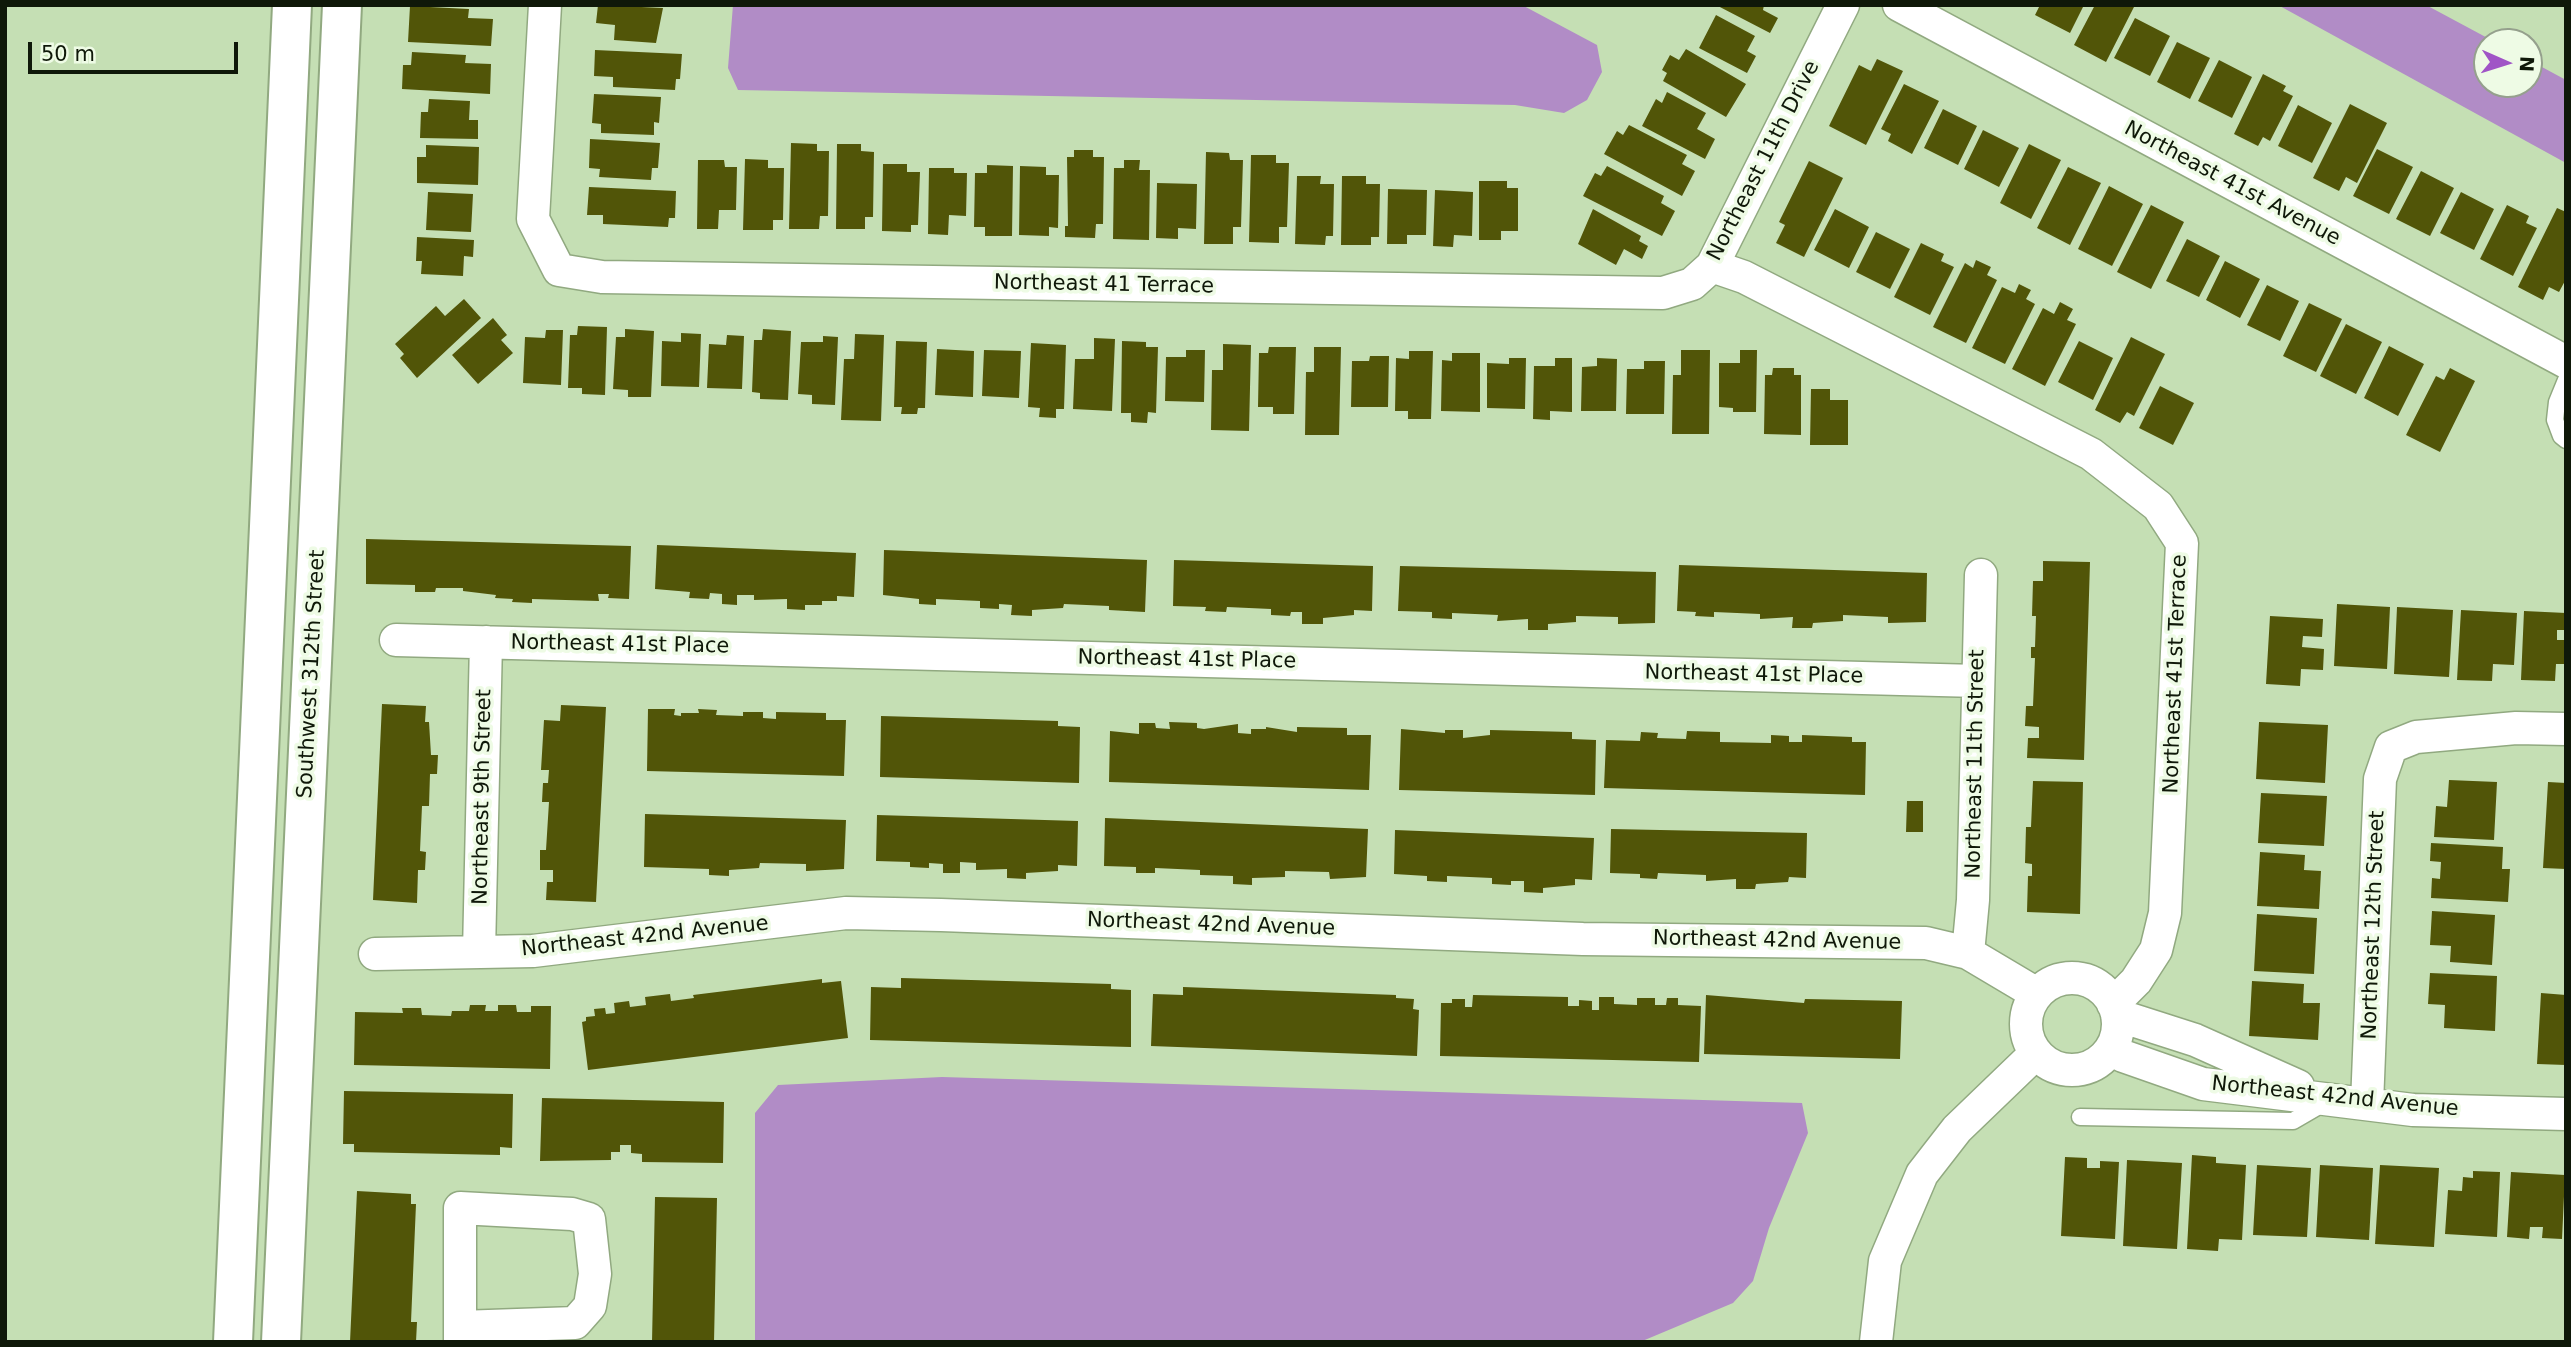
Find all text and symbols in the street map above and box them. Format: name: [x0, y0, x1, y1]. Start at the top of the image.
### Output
scale bar: [32, 28, 242, 72]
north arrow: [2473, 28, 2543, 98]
text: 50 m: [41, 42, 95, 66]
text: N: [2516, 55, 2538, 73]
street label: Northeast 11th Drive: [1703, 57, 1825, 265]
street label: Northeast 41st Avenue: [2120, 116, 2344, 252]
street label: Northeast 41 Terrace: [994, 270, 1214, 300]
street label: Southwest 312th Street: [293, 549, 331, 799]
street label: Northeast 41st Terrace: [2159, 554, 2193, 794]
street label: Northeast 41st Place: [510, 630, 730, 660]
street label: Northeast 41st Place: [1077, 645, 1297, 675]
street label: Northeast 11th Street: [1961, 649, 1991, 879]
street label: Northeast 41st Place: [1644, 660, 1864, 690]
street label: Northeast 9th Street: [469, 689, 497, 905]
street label: Northeast 12th Street: [2357, 810, 2391, 1040]
street label: Northeast 42nd Avenue: [1086, 908, 1336, 942]
street label: Northeast 42nd Avenue: [520, 911, 770, 963]
street label: Northeast 42nd Avenue: [1653, 926, 1901, 956]
street label: Northeast 42nd Avenue: [2210, 1071, 2460, 1123]

